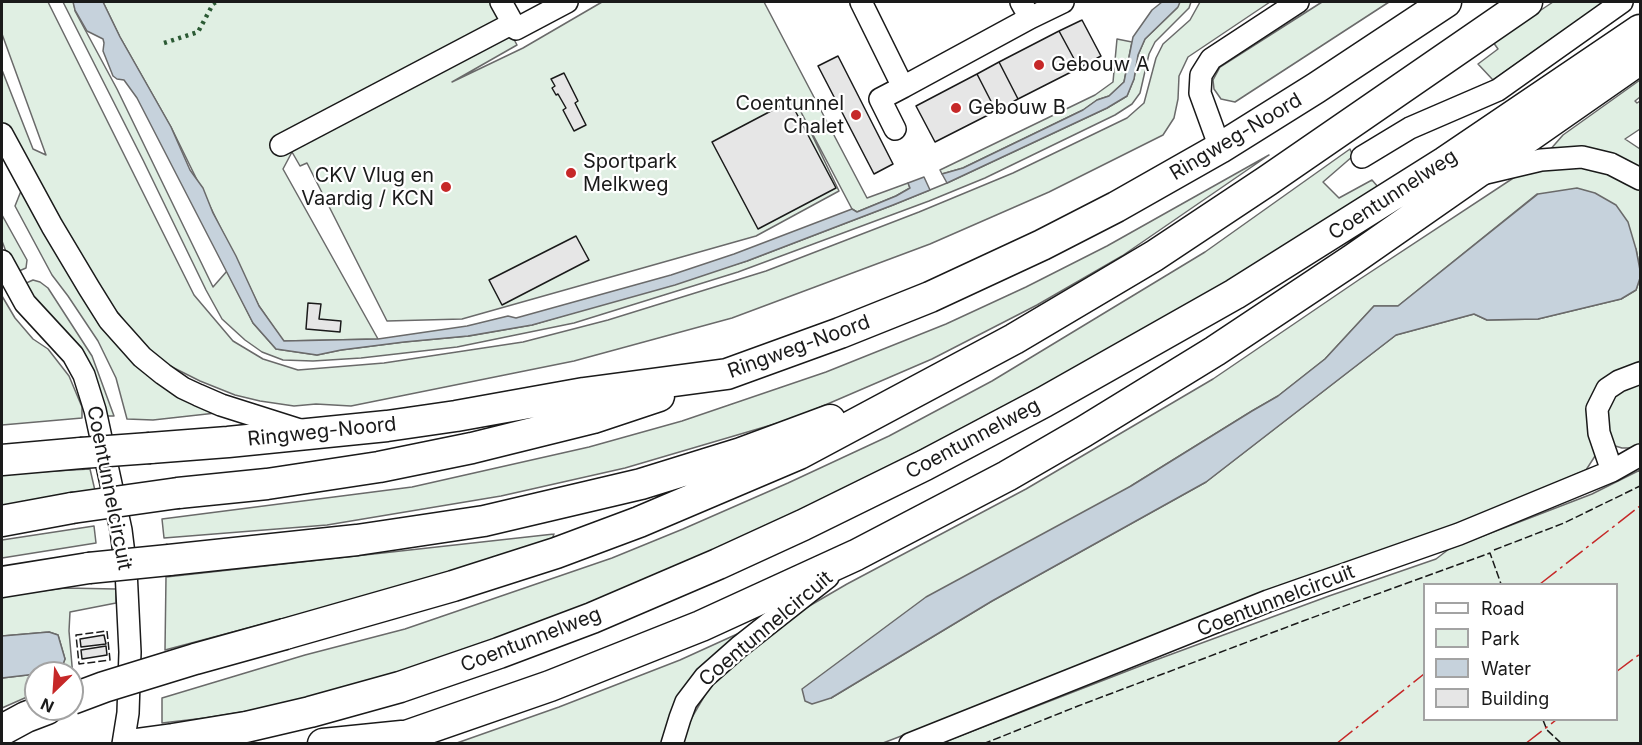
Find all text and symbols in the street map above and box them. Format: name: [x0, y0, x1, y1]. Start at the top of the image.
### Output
place label: Gebouw A: [1051, 53, 1149, 77]
marker: Gebouw A: [1032, 58, 1046, 72]
street label: Ringweg-Noord: [1166, 88, 1306, 186]
place label: Coentunnel Chalet: [735, 92, 844, 139]
place label: Gebouw B: [968, 96, 1066, 120]
marker: Gebouw B: [949, 101, 963, 115]
marker: Coentunnel Chalet: [849, 108, 863, 122]
street label: Coentunnelweg: [1324, 144, 1462, 246]
place label: Sportpark Melkweg: [583, 150, 677, 197]
place label: CKV Vlug en Vaardig / KCN: [301, 164, 434, 211]
marker: Sportpark Melkweg: [564, 166, 578, 180]
marker: CKV Vlug en Vaardig / KCN: [439, 180, 453, 194]
street label: Ringweg-Noord: [725, 310, 873, 384]
street label: Coentunnelweg: [902, 394, 1044, 484]
street label: Coentunnelcircuit: [81, 404, 137, 572]
street label: Ringweg-Noord: [246, 412, 398, 452]
street label: Coentunnelcircuit: [1194, 560, 1358, 642]
street label: Coentunnelcircuit: [694, 566, 838, 692]
legend: [1423, 583, 1618, 721]
text: Road: [1481, 598, 1524, 619]
street label: Coentunnelweg: [457, 602, 605, 678]
text: Park: [1481, 628, 1520, 649]
text: Water: [1481, 658, 1531, 679]
north arrow: [24, 661, 84, 721]
text: Building: [1481, 688, 1549, 709]
text: N: [37, 694, 57, 717]

